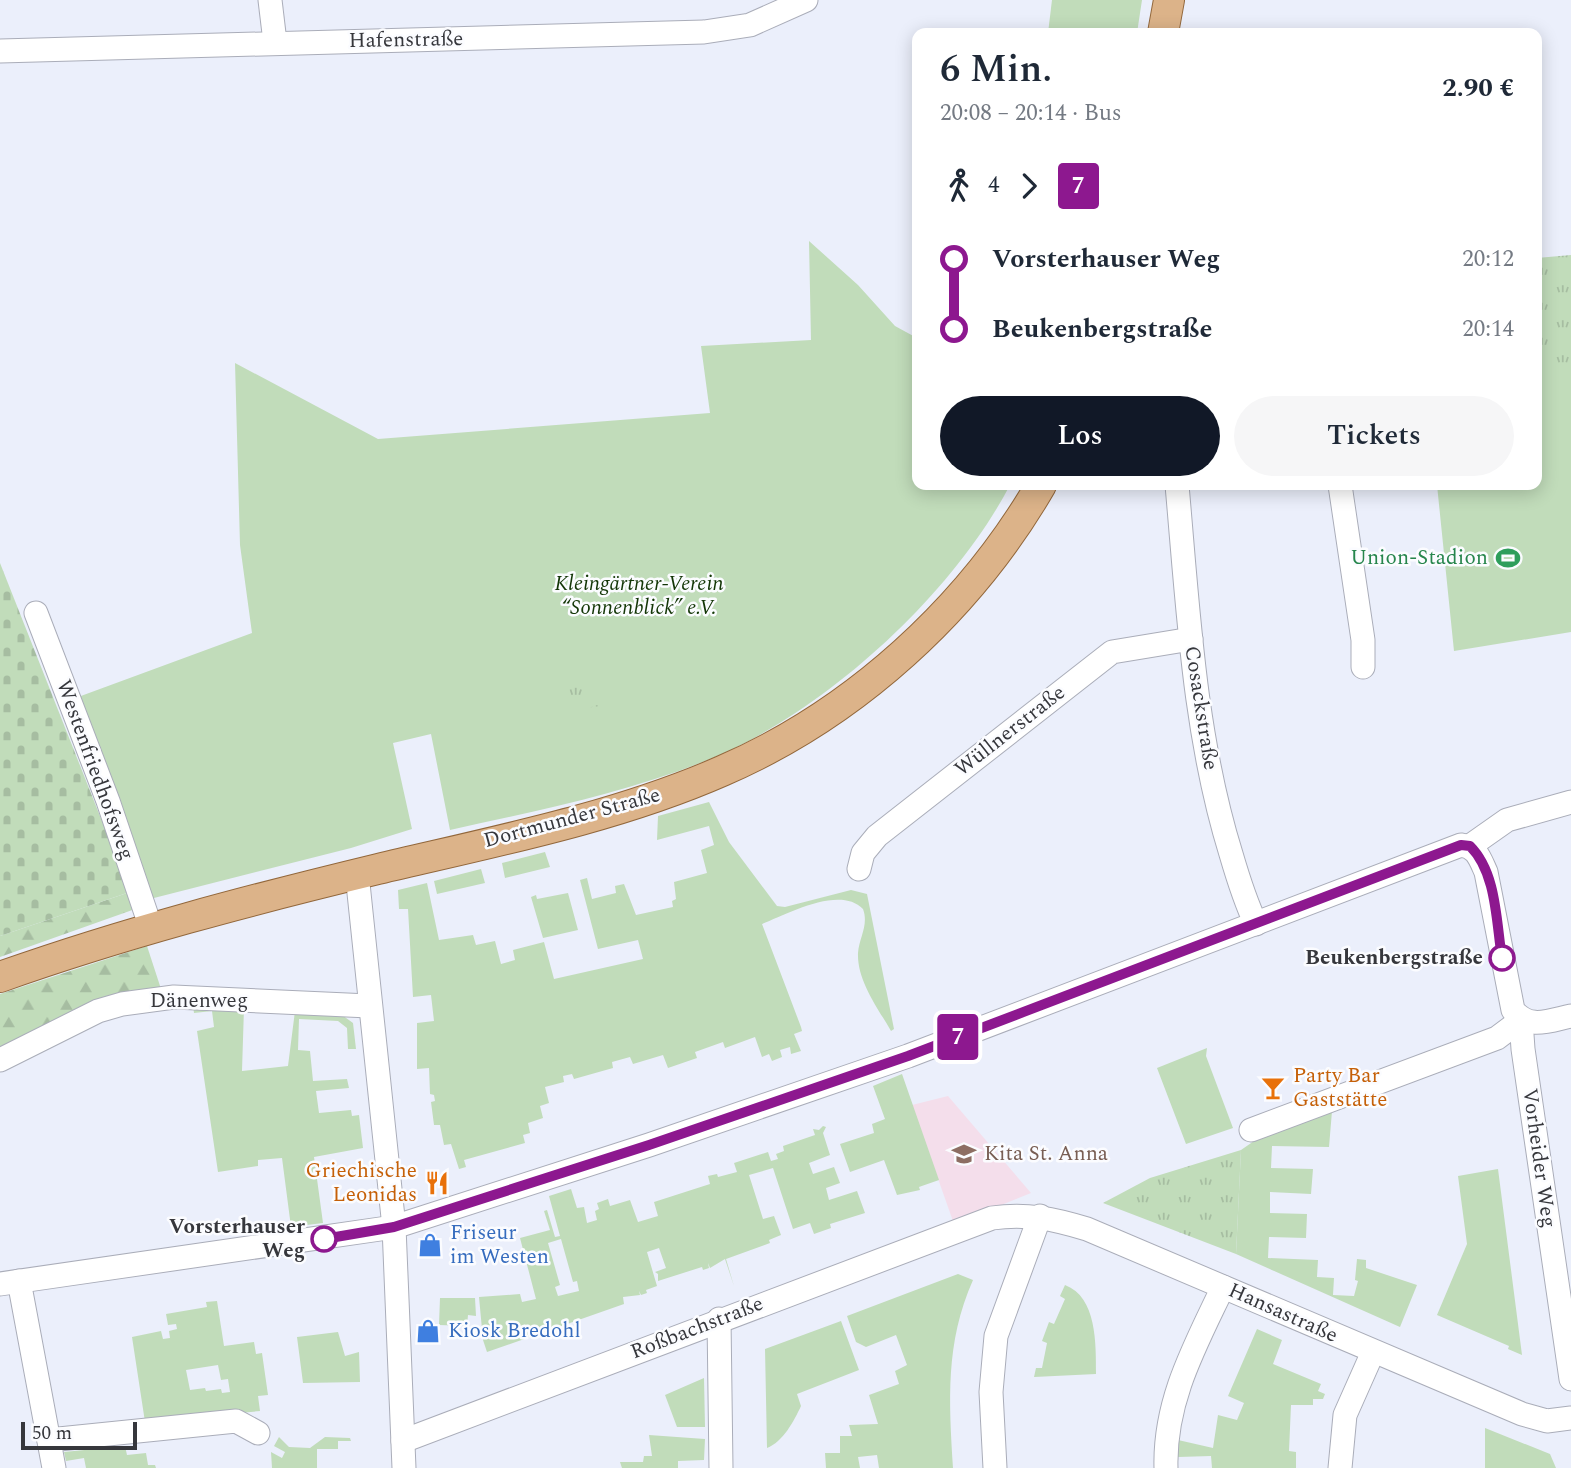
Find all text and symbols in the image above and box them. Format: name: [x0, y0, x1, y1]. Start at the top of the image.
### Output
street label: Hafenstraße: [348, 23, 464, 57]
text: 6 Min.: [940, 41, 1052, 99]
text: 2.90 €: [1442, 68, 1514, 108]
text: 20:08 – 20:14 · Bus: [940, 96, 1122, 131]
icon: walk: [940, 167, 978, 205]
icon: forward: [1010, 167, 1048, 205]
text: 4: [988, 168, 1000, 203]
text: 7: [1072, 168, 1085, 204]
text: Vorsterhauser Weg: [992, 239, 1220, 279]
text: 20:12: [1462, 242, 1514, 277]
text: Beukenbergstraße: [992, 309, 1212, 349]
text: 20:14: [1462, 312, 1514, 347]
button: Los: [940, 396, 1220, 476]
button: Tickets: [1234, 396, 1514, 476]
place label: Union-Stadion: [1350, 542, 1488, 574]
sports icon: Union-Stadion: [1494, 544, 1522, 572]
park label: Kleingärtner-Verein “Sonnenblick” e.V.: [554, 568, 724, 624]
street label: Cosackstraße: [1175, 644, 1227, 772]
street label: Westenfriedhofsweg: [47, 675, 143, 865]
street label: Wüllnerstraße: [948, 677, 1072, 785]
street label: Dortmunder Straße: [480, 779, 664, 857]
place label: Beukenbergstraße: [1305, 942, 1483, 974]
marker: Beukenbergstraße: [1489, 945, 1515, 971]
street label: Dänenweg: [150, 985, 248, 1017]
line badge: 7: [935, 1014, 981, 1060]
text: 7: [951, 1019, 965, 1055]
place label: Party Bar Gaststätte: [1293, 1060, 1387, 1116]
bar icon: Party Bar Gaststätte: [1259, 1074, 1287, 1102]
street label: Vorheider Weg: [1513, 1086, 1565, 1230]
place label: Kita St. Anna: [984, 1138, 1109, 1170]
school or university icon: Kita St. Anna: [950, 1140, 978, 1168]
place label: Griechische Leonidas: [306, 1155, 417, 1211]
restaurant icon: Griechische Leonidas: [423, 1169, 451, 1197]
place label: Vorsterhauser Weg: [169, 1211, 305, 1267]
place label: Friseur im Westen: [450, 1217, 549, 1273]
marker: Vorsterhauser Weg: [311, 1226, 337, 1252]
shop icon: Friseur im Westen: [416, 1231, 444, 1259]
street label: Hansastraße: [1223, 1275, 1343, 1351]
street label: Roßbachstraße: [626, 1288, 768, 1368]
place label: Kiosk Bredohl: [448, 1315, 581, 1347]
shop icon: Kiosk Bredohl: [414, 1317, 442, 1345]
scale bar: [21, 1419, 136, 1451]
text: 50 m: [32, 1419, 72, 1448]

